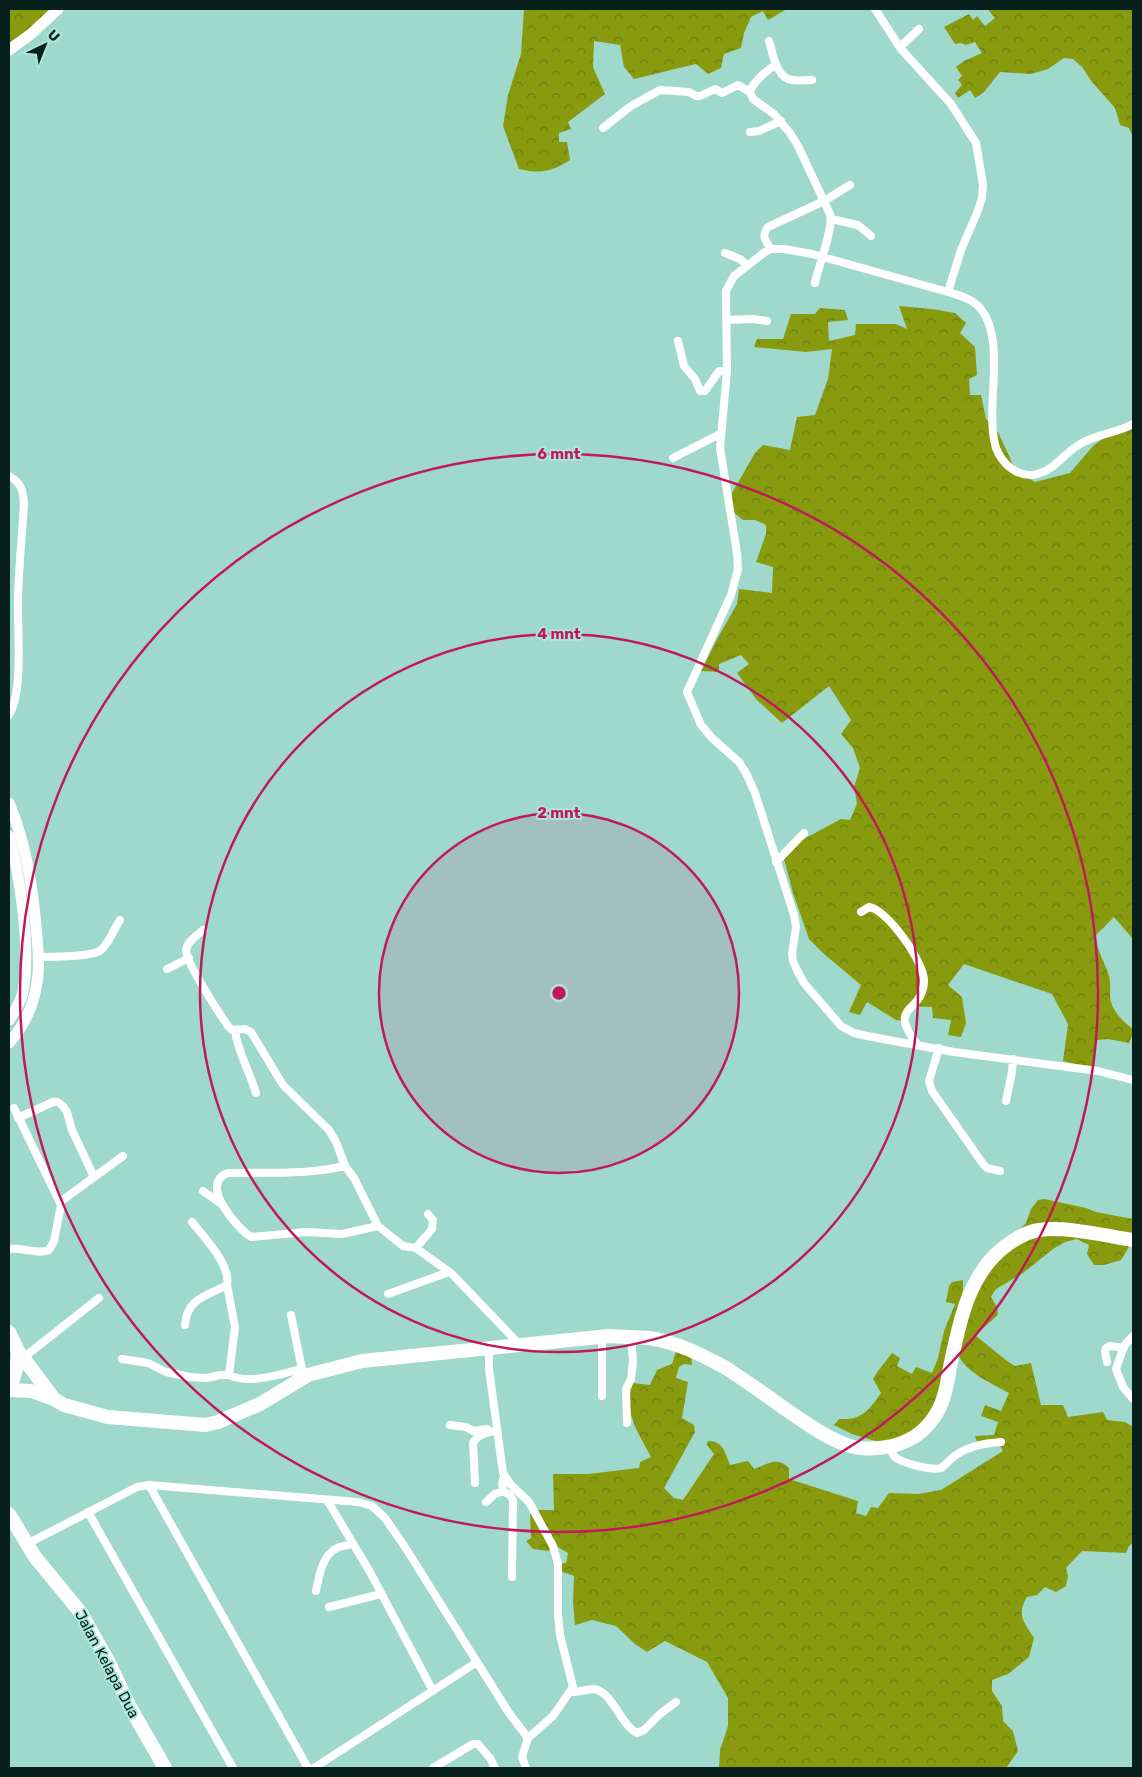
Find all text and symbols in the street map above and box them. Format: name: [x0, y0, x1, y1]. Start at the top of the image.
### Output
north arrow: [20, 20, 70, 70]
text: U: [44, 26, 63, 46]
text: 6 mnt: [537, 445, 581, 463]
text: 4 mnt: [537, 625, 581, 643]
text: 2 mnt: [537, 804, 581, 822]
centre of rings: [550, 984, 568, 1002]
street label: Jalan Kelapa Dua: [71, 1607, 143, 1721]

